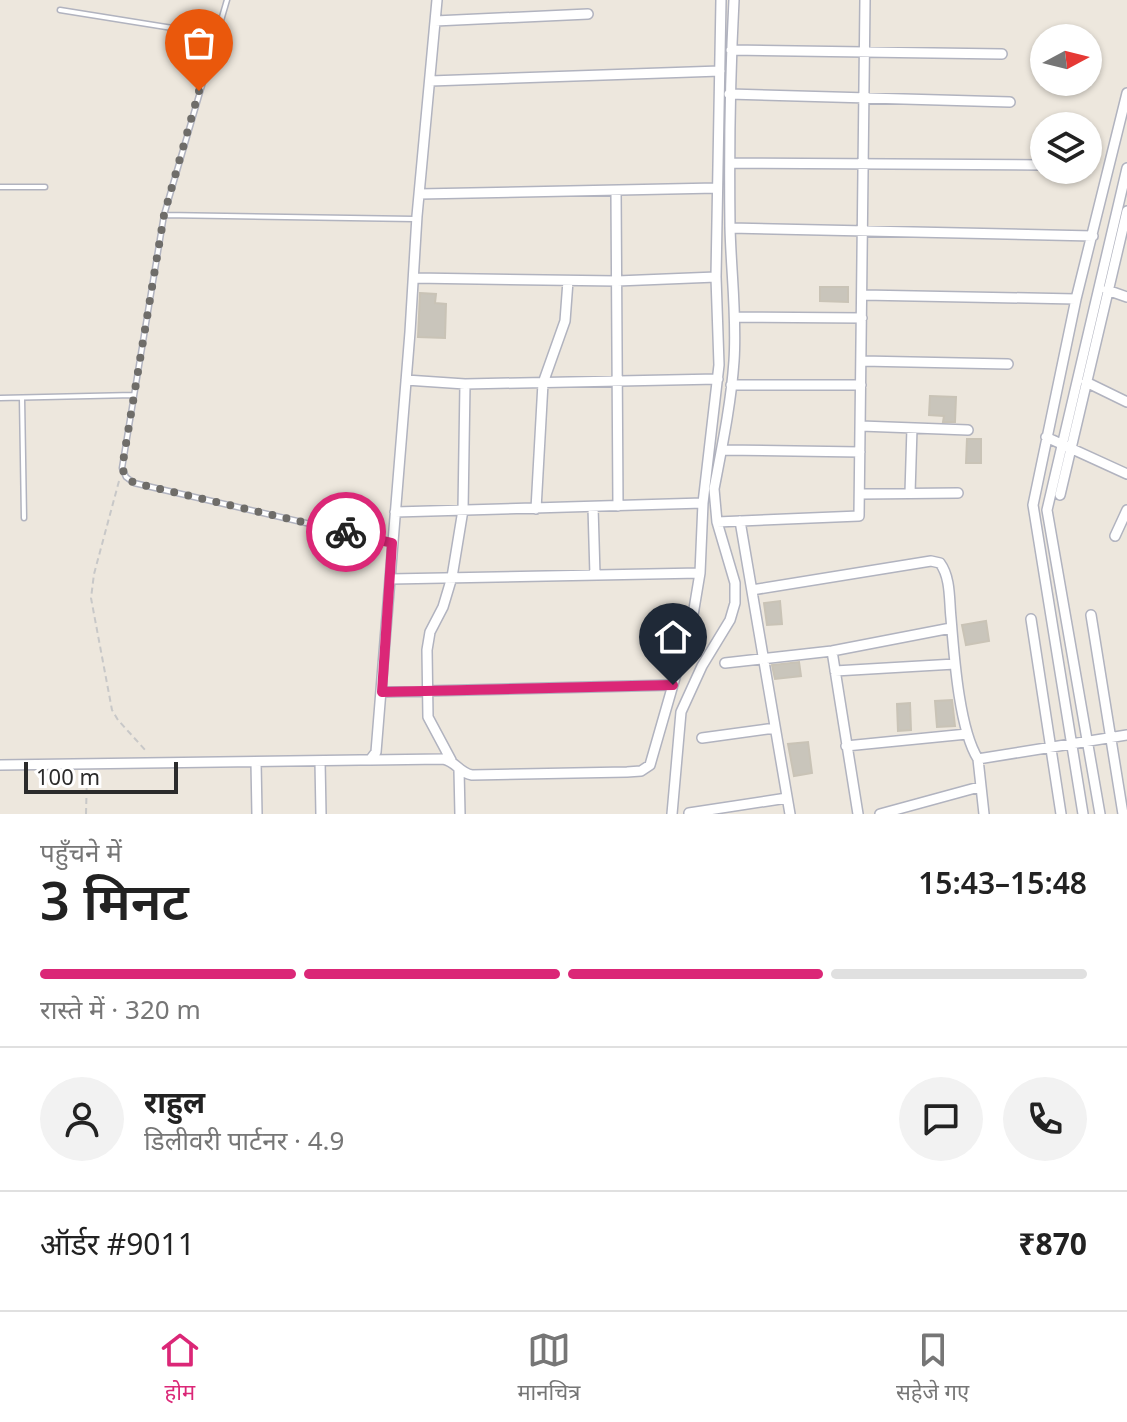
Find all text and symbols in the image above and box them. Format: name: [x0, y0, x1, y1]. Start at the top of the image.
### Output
pin: [165, 9, 233, 91]
icon: bag: [177, 21, 221, 65]
north arrow: [1030, 24, 1102, 96]
map controls: [1030, 24, 1102, 184]
button: layers: [1030, 112, 1102, 184]
courier: [306, 492, 386, 572]
icon: bike: [324, 510, 368, 554]
pin: [639, 603, 707, 685]
icon: home: [651, 615, 695, 659]
scale bar: [24, 758, 178, 794]
text: 100 m: [36, 761, 100, 791]
text: पहुँचने में: [40, 834, 122, 870]
text: 15:43–15:48: [918, 862, 1087, 903]
text: 3 मिनट: [40, 864, 189, 935]
text: रास्ते में · 320 m: [40, 991, 201, 1027]
button: person: [40, 1077, 124, 1161]
button: chat: [899, 1077, 983, 1161]
button: phone: [1003, 1077, 1087, 1161]
text: राहुल: [144, 1081, 205, 1122]
text: डिलीवरी पार्टनर · 4.9: [144, 1122, 344, 1158]
text: ऑर्डर #9011: [40, 1223, 195, 1264]
text: ₹870: [1018, 1223, 1087, 1264]
tab: होम: [158, 1328, 202, 1406]
tab: मानचित्र: [517, 1328, 580, 1406]
tab: सहेजे गए: [896, 1328, 969, 1406]

